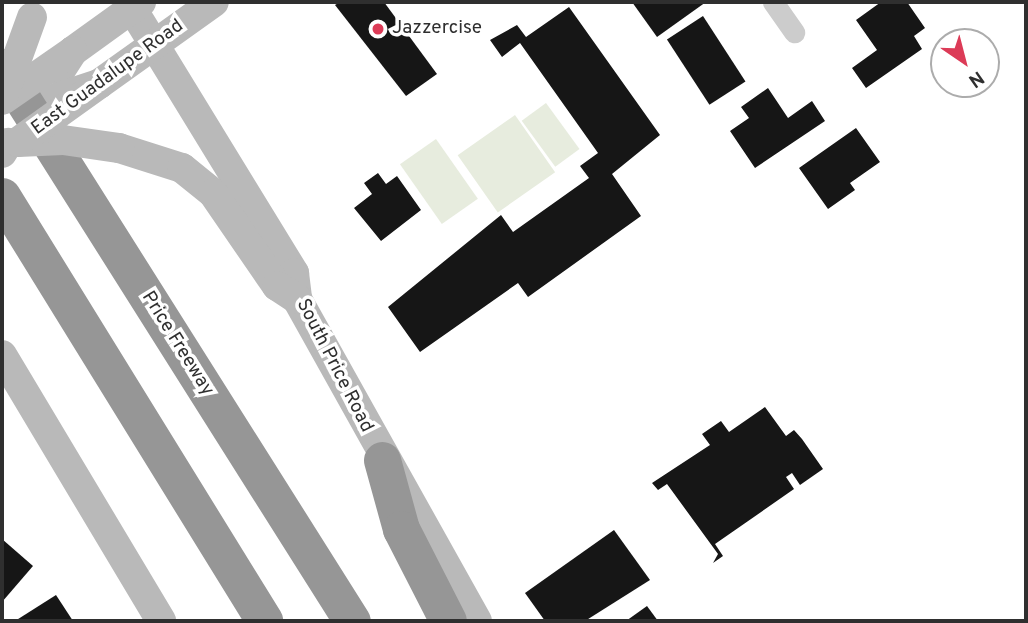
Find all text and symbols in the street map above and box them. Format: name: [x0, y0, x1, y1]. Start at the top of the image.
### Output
street label: East Guadalupe Road: [28, 15, 188, 141]
place label: Jazzercise: [392, 18, 482, 40]
marker: Jazzercise: [370, 21, 386, 37]
north arrow: [930, 28, 1000, 98]
text: N: [963, 65, 988, 92]
street label: Price Freeway: [136, 288, 218, 400]
street label: South Price Road: [291, 295, 377, 437]

